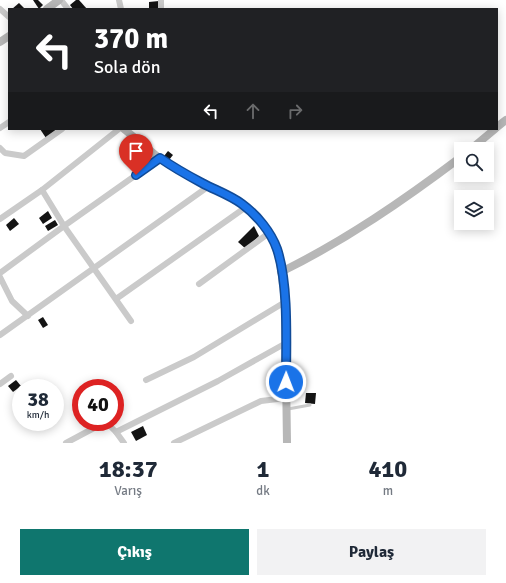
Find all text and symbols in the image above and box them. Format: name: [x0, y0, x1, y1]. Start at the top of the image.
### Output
text: 370 m: [94, 22, 168, 56]
icon: left: [28, 24, 80, 76]
text: Sola dön: [94, 56, 160, 78]
icon: left: [200, 100, 222, 122]
icon: ahead: [242, 100, 264, 122]
icon: right: [284, 100, 306, 122]
pin: [119, 134, 153, 175]
icon: arrive: [125, 140, 147, 162]
map controls: [454, 142, 494, 230]
button: search: [454, 142, 494, 182]
button: layers: [454, 190, 494, 230]
position arrow: [265, 361, 307, 403]
speed limit sign: 40: [72, 379, 124, 431]
text: 38: [27, 387, 49, 412]
text: km/h: [27, 409, 49, 421]
text: 18:37: [99, 454, 158, 484]
text: 1: [257, 454, 269, 484]
text: 410: [368, 454, 407, 484]
text: Varış: [114, 483, 142, 499]
text: dk: [256, 483, 270, 499]
text: m: [383, 483, 393, 499]
button: Çıkış: [20, 529, 249, 575]
button: Paylaş: [257, 529, 486, 575]

